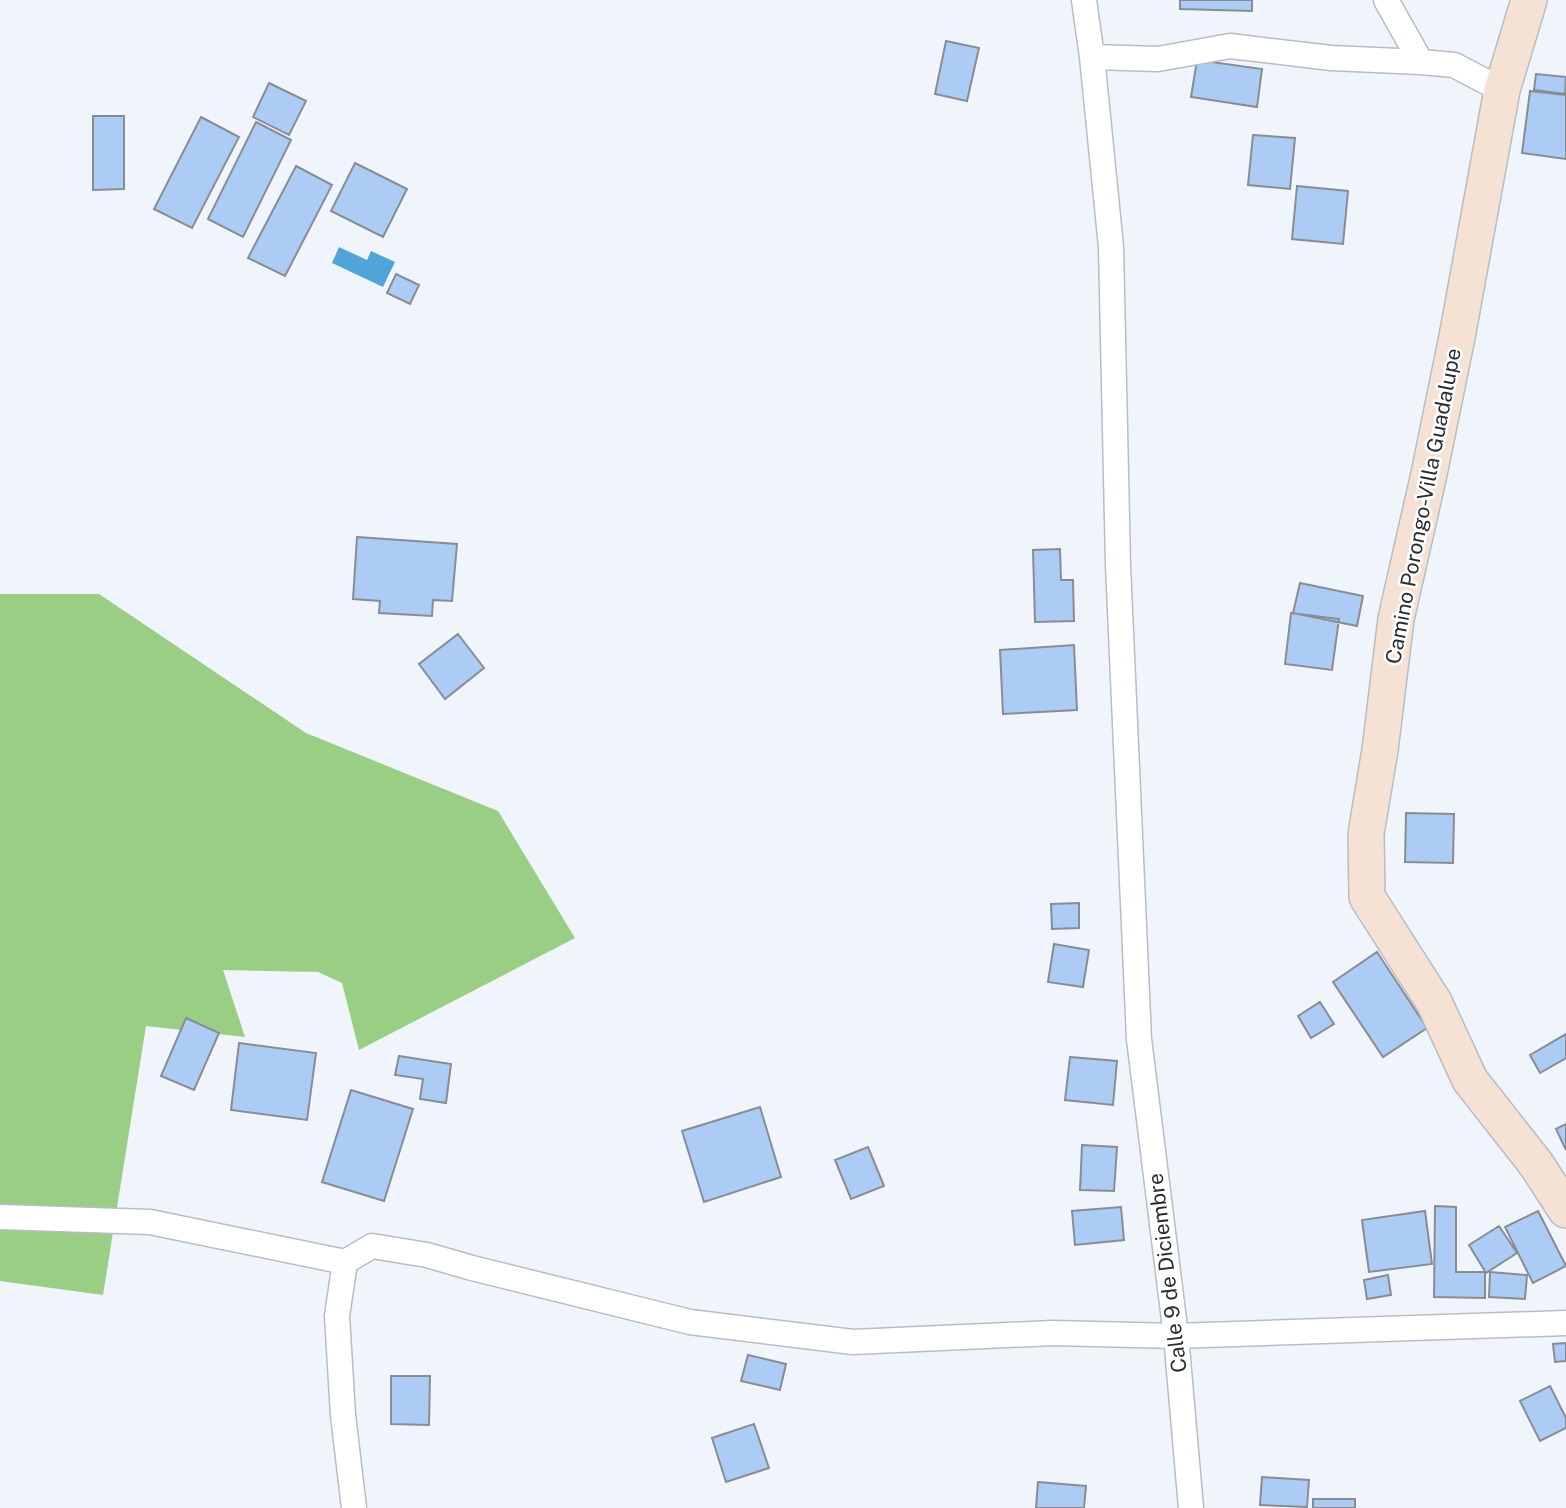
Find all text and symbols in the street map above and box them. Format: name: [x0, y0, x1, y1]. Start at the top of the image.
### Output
street label: Camino Porongo-Villa Guadalupe: [1380, 346, 1466, 666]
street label: Calle 9 de Diciembre: [1142, 1172, 1192, 1374]

